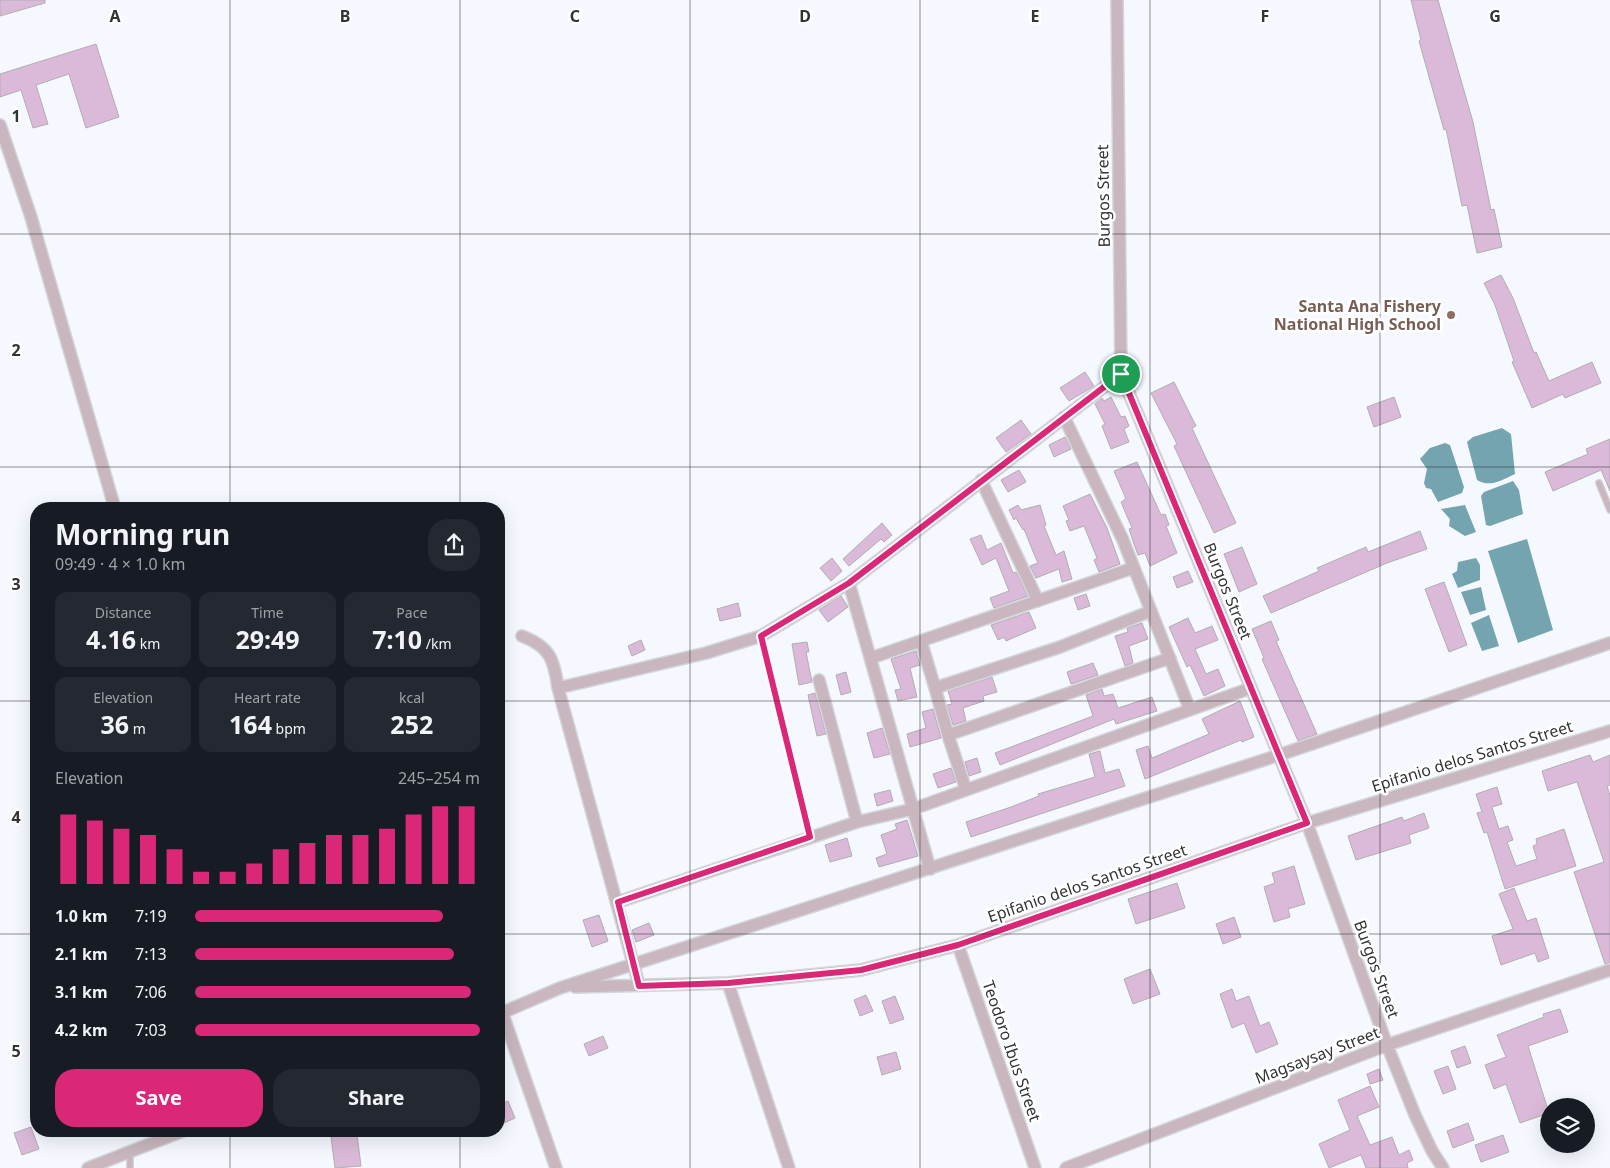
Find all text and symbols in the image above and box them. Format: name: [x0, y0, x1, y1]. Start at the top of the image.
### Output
text: A: [109, 5, 121, 27]
text: B: [340, 5, 350, 27]
text: C: [570, 5, 580, 27]
text: D: [799, 5, 811, 27]
text: E: [1031, 5, 1040, 27]
text: F: [1261, 5, 1269, 27]
text: G: [1489, 5, 1501, 27]
text: 1: [11, 105, 21, 127]
street label: Burgos Street: [1091, 144, 1115, 248]
place label: Santa Ana Fishery National High School: [1274, 295, 1442, 335]
marker: Santa Ana Fishery National High School: [1445, 309, 1457, 321]
text: 2: [11, 339, 21, 361]
pin: [1100, 353, 1142, 395]
icon: arrive: [1107, 360, 1135, 388]
text: Morning run: [55, 515, 230, 553]
button: share: [428, 519, 480, 571]
street label: Burgos Street: [1199, 539, 1258, 643]
text: 09:49 · 4 × 1.0 km: [55, 553, 185, 575]
text: 3: [11, 573, 21, 595]
text: Distance: [95, 603, 152, 622]
text: Time: [251, 603, 284, 622]
text: Pace: [396, 603, 427, 622]
text: 4.16: [86, 622, 136, 656]
text: 29:49: [235, 622, 300, 656]
text: 7:10: [372, 622, 422, 656]
text: km: [136, 634, 160, 653]
text: /km: [422, 634, 452, 653]
text: Elevation: [93, 688, 153, 707]
text: Heart rate: [234, 688, 301, 707]
text: kcal: [399, 688, 425, 707]
text: 36: [100, 707, 129, 741]
text: 164: [229, 707, 272, 741]
text: 252: [390, 707, 433, 741]
street label: Epifanio delos Santos Street: [1369, 715, 1576, 797]
text: m: [129, 719, 146, 738]
text: bpm: [272, 719, 306, 738]
text: Elevation: [55, 767, 123, 789]
text: 245–254 m: [398, 767, 480, 789]
text: 4: [11, 806, 21, 828]
street label: Epifanio delos Santos Street: [984, 838, 1190, 927]
text: 1.0 km: [55, 905, 107, 927]
text: 7:19: [135, 905, 167, 927]
street label: Burgos Street: [1349, 917, 1405, 1021]
text: 2.1 km: [55, 943, 107, 965]
text: 7:13: [135, 943, 167, 965]
street label: Teodoro Ibus Street: [978, 978, 1047, 1125]
text: 3.1 km: [55, 981, 107, 1003]
text: 7:06: [135, 981, 167, 1003]
text: 4.2 km: [55, 1019, 107, 1041]
text: 7:03: [135, 1019, 167, 1041]
street label: Magsaysay Street: [1252, 1021, 1383, 1089]
text: 5: [11, 1040, 21, 1062]
button: Save: [55, 1069, 263, 1127]
button: Share: [273, 1069, 480, 1127]
map controls: [1540, 1098, 1595, 1153]
button: layers: [1540, 1098, 1595, 1153]

